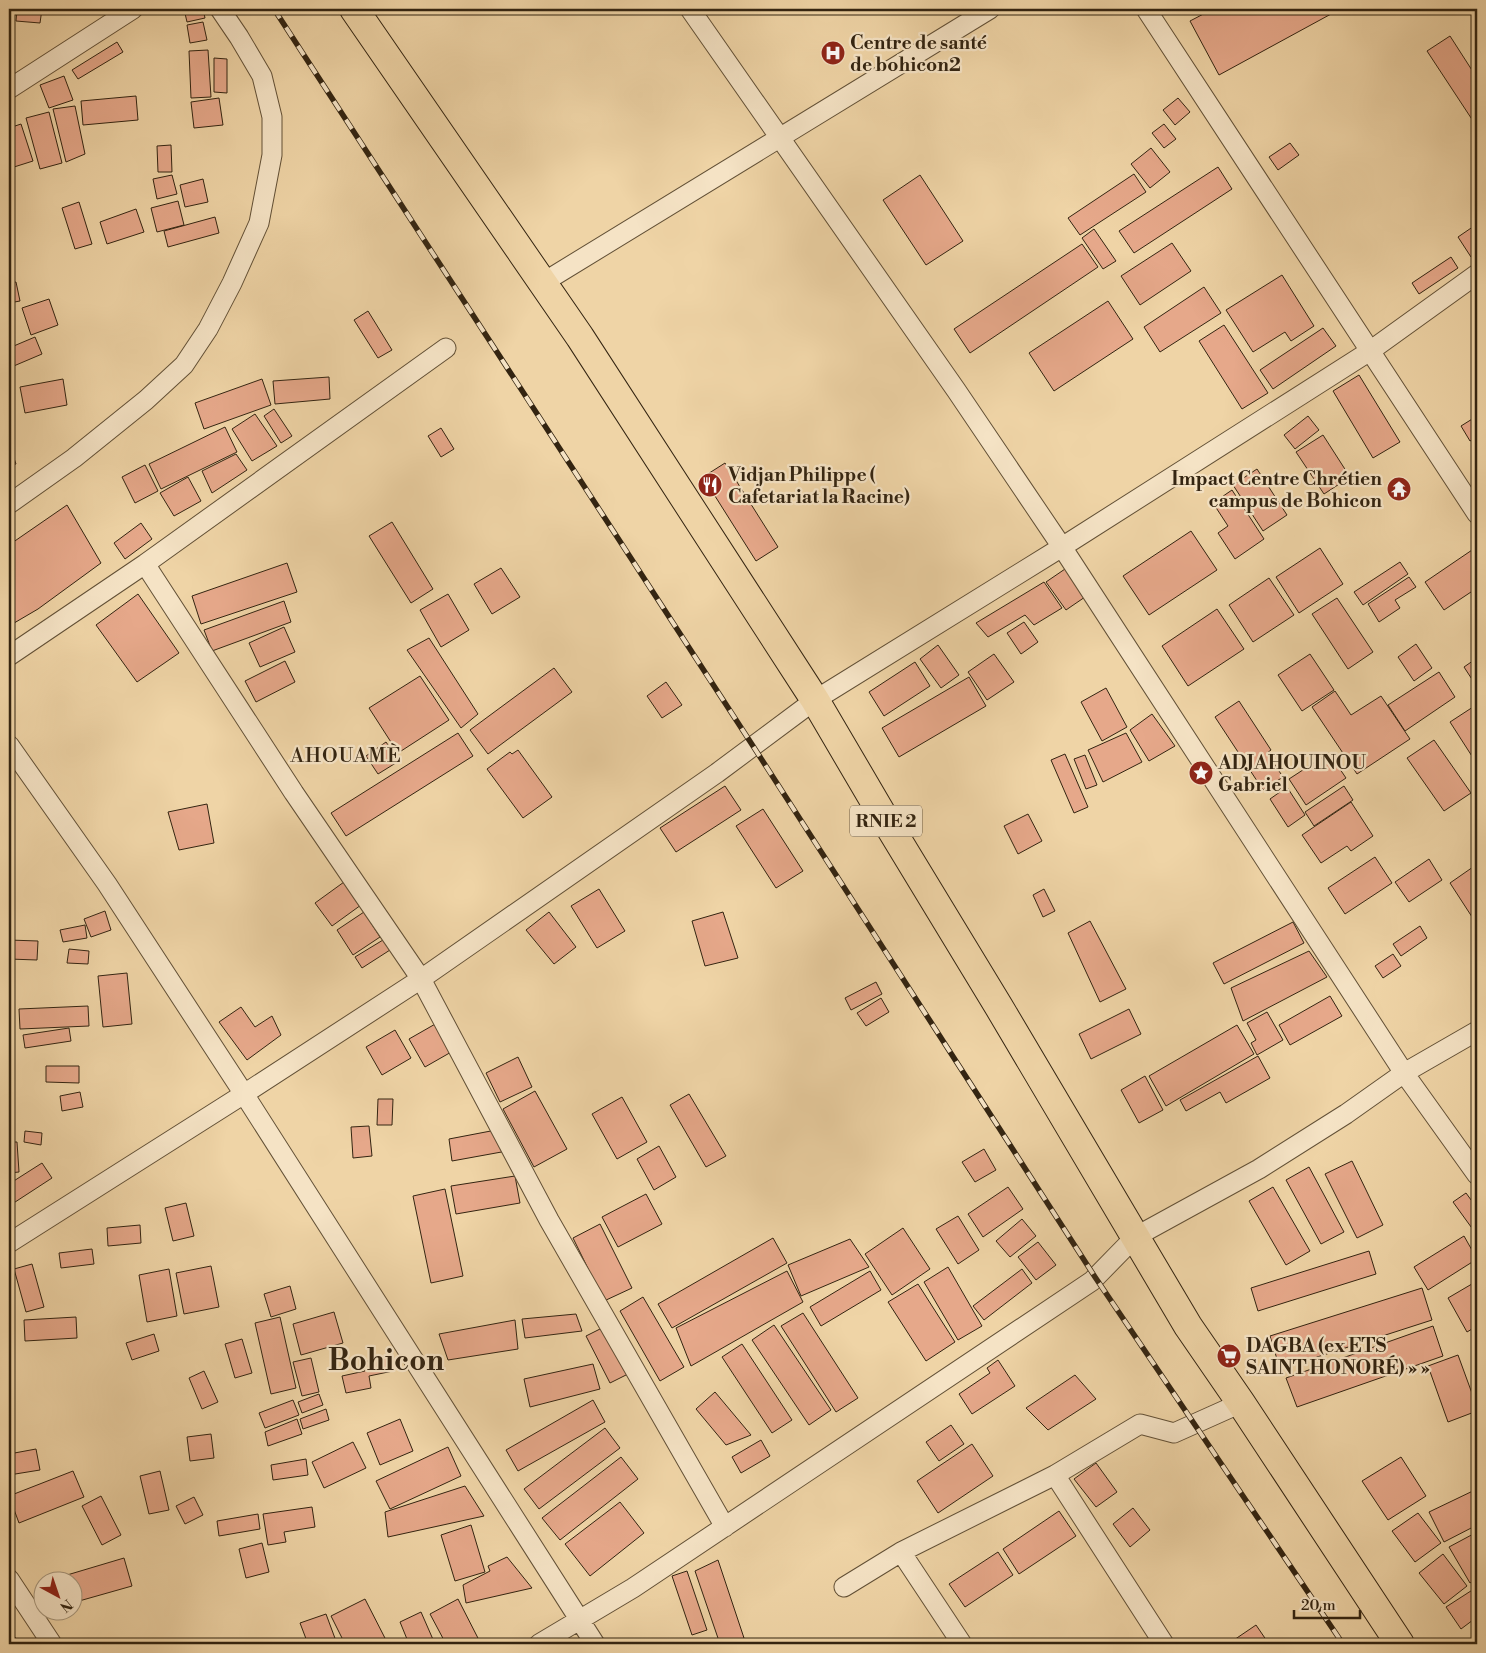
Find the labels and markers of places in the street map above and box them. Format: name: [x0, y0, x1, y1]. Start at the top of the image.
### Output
place label: Centre de santé de bohicon2: [850, 31, 987, 77]
hospital icon: Centre de santé de bohicon2: [820, 40, 846, 66]
place label: Vidjan Philippe ( Cafetariat la Racine): [727, 463, 910, 509]
place label: Impact Centre Chrétien campus de Bohicon: [1171, 467, 1382, 513]
restaurant icon: Vidjan Philippe ( Cafetariat la Racine): [697, 472, 723, 498]
temple icon: Impact Centre Chrétien campus de Bohicon: [1386, 476, 1412, 502]
place label: ADJAHOUINOU Gabriel: [1217, 751, 1366, 797]
place icon: ADJAHOUINOU Gabriel: [1188, 760, 1214, 786]
place label: DAGBA (ex ETS SAINT HONORÉ) » »: [1246, 1334, 1430, 1380]
supermarket icon: DAGBA (ex ETS SAINT HONORÉ) » »: [1216, 1343, 1242, 1369]

